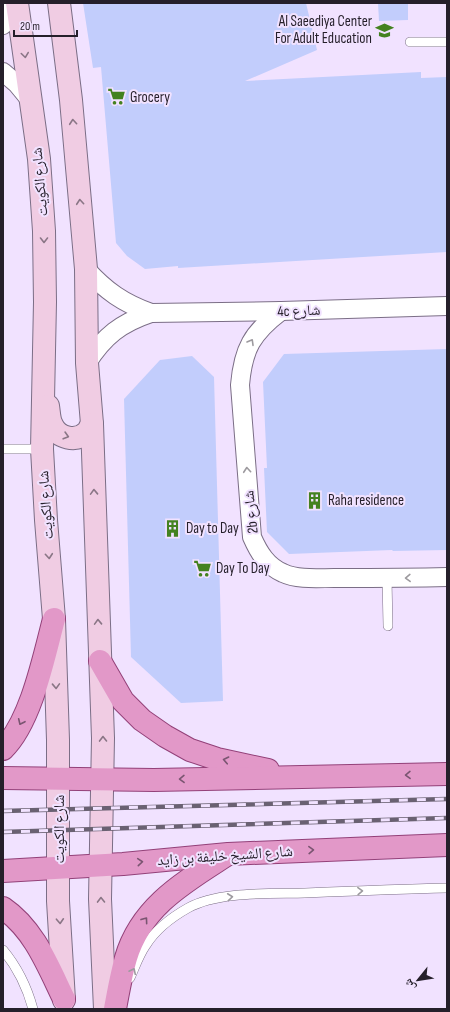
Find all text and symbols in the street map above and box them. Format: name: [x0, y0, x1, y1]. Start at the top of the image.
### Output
scale bar: [14, 12, 77, 38]
place label: Al Saeediya Center For Adult Education: [275, 12, 373, 48]
text: 20 m: [20, 19, 40, 34]
school or university icon: Al Saeediya Center For Adult Education: [375, 20, 395, 40]
one-way arrow: [20, 52, 28, 59]
supermarket icon: Grocery: [107, 87, 127, 107]
place label: Grocery: [130, 88, 170, 107]
one-way arrow: [69, 119, 78, 125]
street label: شارع الكويت: [28, 147, 52, 217]
one-way arrow: [76, 199, 85, 205]
one-way arrow: [40, 237, 48, 243]
street label: 4c شارع: [277, 301, 321, 321]
one-way arrow: [247, 339, 254, 346]
one-way arrow: [62, 431, 69, 440]
one-way arrow: [243, 467, 252, 473]
street label: شارع الكويت: [34, 470, 58, 540]
one-way arrow: [90, 489, 99, 495]
street label: 2b شارع: [239, 489, 263, 535]
building icon: Raha residence: [305, 490, 325, 510]
place label: Raha residence: [328, 491, 404, 510]
building icon: Day to Day: [163, 518, 183, 538]
place label: Day to Day: [186, 519, 239, 538]
one-way arrow: [44, 553, 53, 559]
supermarket icon: Day To Day: [193, 558, 213, 578]
place label: Day To Day: [216, 559, 270, 578]
one-way arrow: [405, 574, 411, 582]
one-way arrow: [94, 619, 103, 625]
one-way arrow: [52, 683, 61, 689]
one-way arrow: [18, 718, 26, 726]
one-way arrow: [99, 736, 107, 742]
one-way arrow: [222, 757, 229, 765]
one-way arrow: [405, 771, 411, 779]
one-way arrow: [179, 775, 185, 784]
street label: شارع الكويت: [50, 794, 69, 863]
street label: شارع الشيخ خليفة بن زايد: [157, 842, 294, 870]
one-way arrow: [308, 846, 314, 855]
one-way arrow: [137, 858, 143, 867]
one-way arrow: [357, 886, 363, 895]
one-way arrow: [227, 892, 234, 901]
one-way arrow: [96, 897, 105, 903]
one-way arrow: [140, 917, 148, 924]
one-way arrow: [55, 918, 64, 924]
north arrow: [398, 960, 438, 1000]
one-way arrow: [128, 968, 136, 975]
text: ش: [401, 976, 419, 993]

